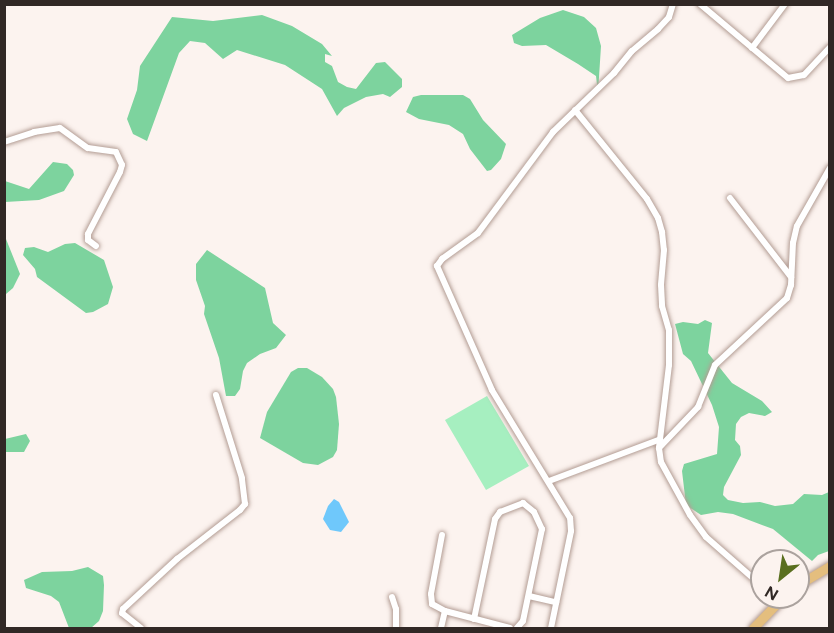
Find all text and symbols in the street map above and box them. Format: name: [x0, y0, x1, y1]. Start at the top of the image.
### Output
north arrow: [750, 549, 810, 609]
text: N: [762, 582, 782, 605]

